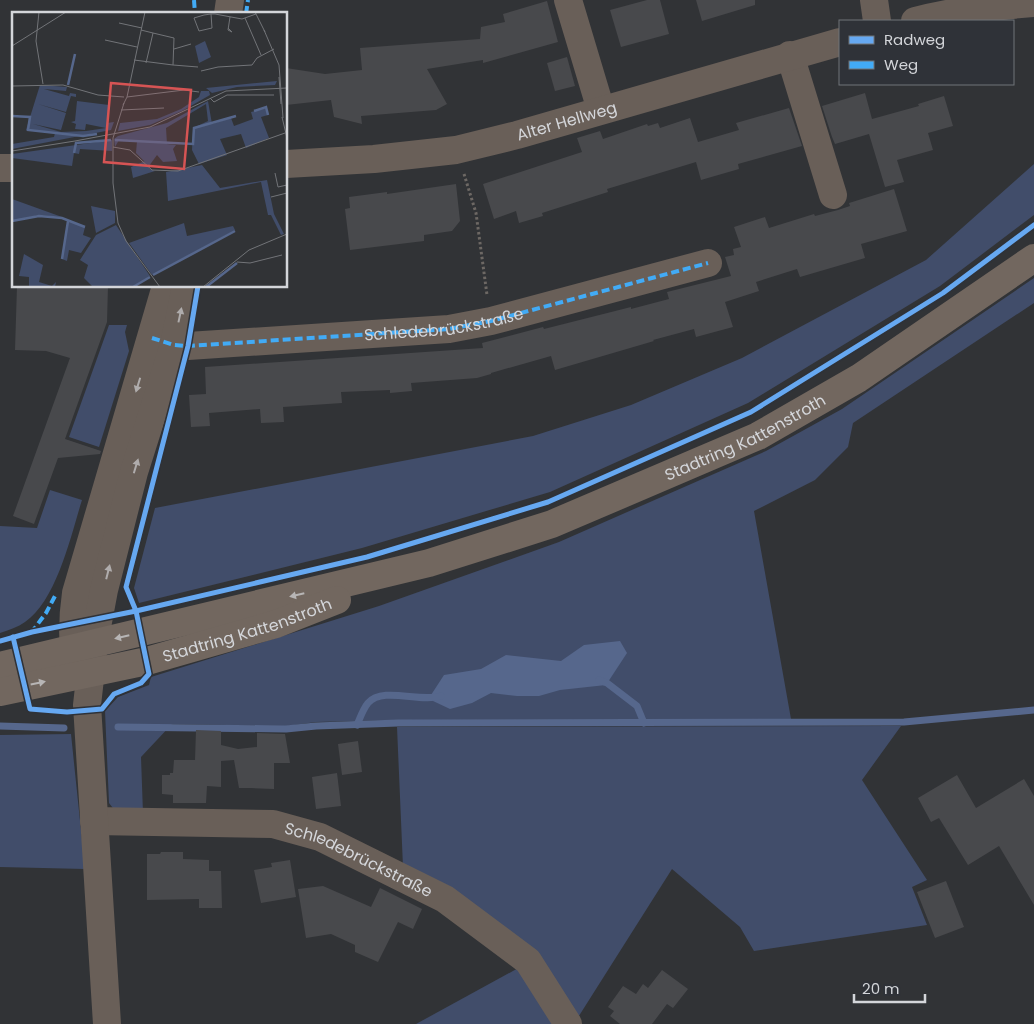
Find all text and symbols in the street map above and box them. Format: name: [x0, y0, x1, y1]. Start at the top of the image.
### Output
inset map: [12, 12, 288, 288]
legend: [839, 20, 1014, 85]
text: Radweg: [884, 29, 945, 50]
text: Weg: [884, 54, 918, 75]
street label: Alter Hellweg: [514, 95, 619, 146]
street label: Schledebrückstraße: [363, 301, 526, 346]
one-way arrow: [176, 307, 184, 323]
one-way arrow: [133, 378, 141, 393]
street label: Stadtring Kattenstroth: [661, 388, 830, 486]
one-way arrow: [132, 459, 140, 474]
one-way arrow: [104, 565, 112, 580]
one-way arrow: [289, 591, 304, 599]
street label: Stadtring Kattenstroth: [160, 592, 335, 668]
one-way arrow: [114, 633, 129, 641]
one-way arrow: [31, 679, 46, 687]
street label: Schledebrückstraße: [282, 816, 437, 903]
scale bar: [854, 972, 925, 1004]
text: 20 m: [862, 978, 900, 999]

